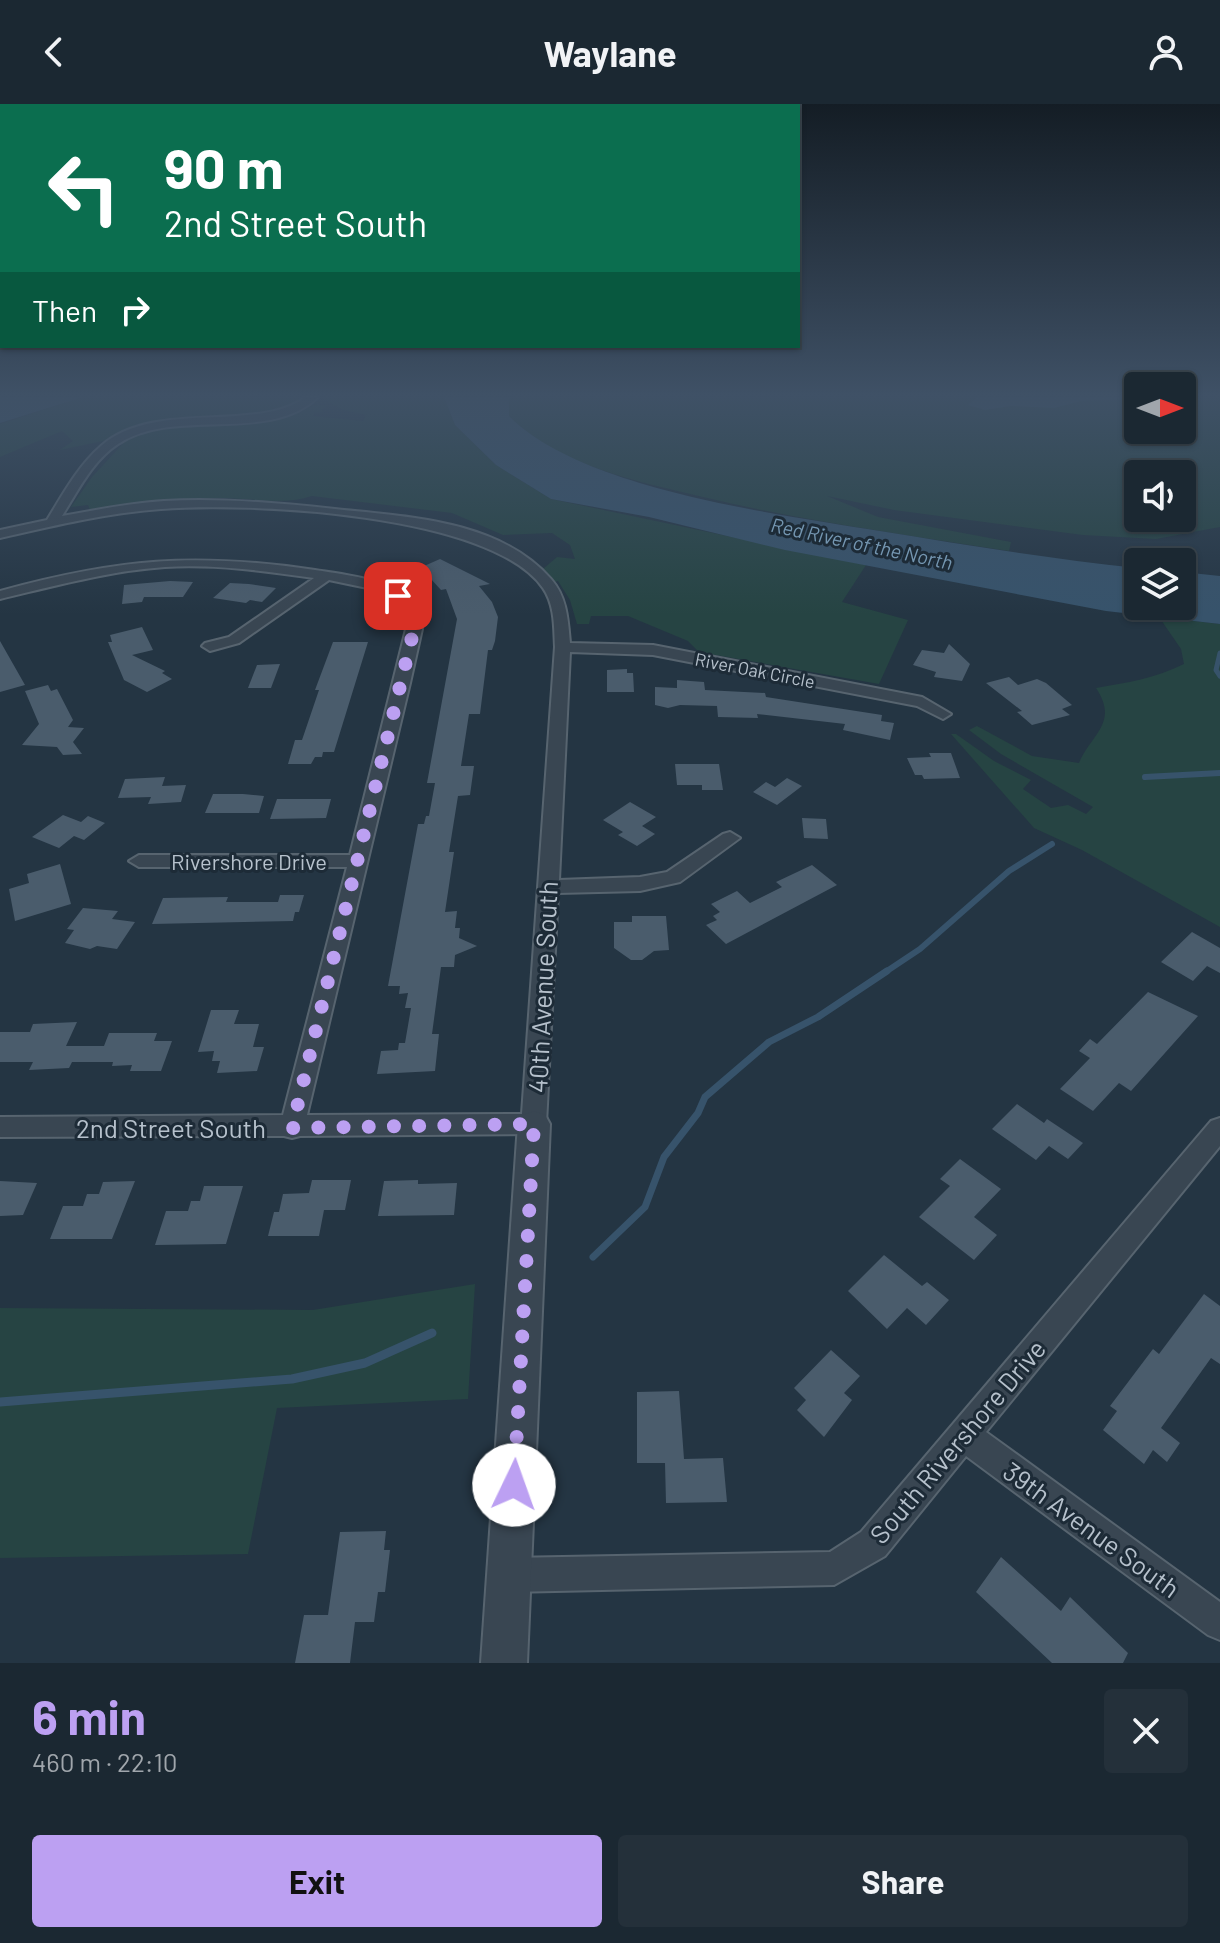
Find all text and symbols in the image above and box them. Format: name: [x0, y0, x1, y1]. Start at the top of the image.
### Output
icon: back: [32, 30, 76, 74]
icon: person: [1144, 30, 1188, 74]
text: Waylane: [543, 31, 677, 74]
text: 90 m: [164, 133, 284, 200]
icon: left: [32, 136, 136, 240]
text: 2nd Street South: [164, 201, 427, 244]
icon: right: [113, 288, 157, 332]
text: Then: [32, 292, 97, 328]
north arrow: [1124, 372, 1196, 444]
map controls: [1124, 372, 1196, 620]
button: sound: [1124, 460, 1196, 532]
water label: Red River of the North: [769, 512, 955, 574]
button: layers: [1124, 548, 1196, 620]
pin: [364, 562, 432, 630]
icon: arrive: [376, 574, 420, 618]
street label: River Oak Circle: [693, 648, 817, 692]
street label: Rivershore Drive: [171, 848, 327, 874]
street label: 40th Avenue South: [521, 880, 563, 1094]
street label: 2nd Street South: [76, 1112, 266, 1143]
street label: South Rivershore Drive: [863, 1333, 1051, 1549]
position arrow: [472, 1443, 556, 1527]
street label: 39th Avenue South: [998, 1455, 1186, 1603]
text: 6 min: [32, 1687, 146, 1745]
button: close: [1104, 1689, 1188, 1773]
text: 460 m · 22:10: [32, 1746, 177, 1777]
button: Exit: [32, 1835, 602, 1927]
button: Share: [618, 1835, 1188, 1927]

